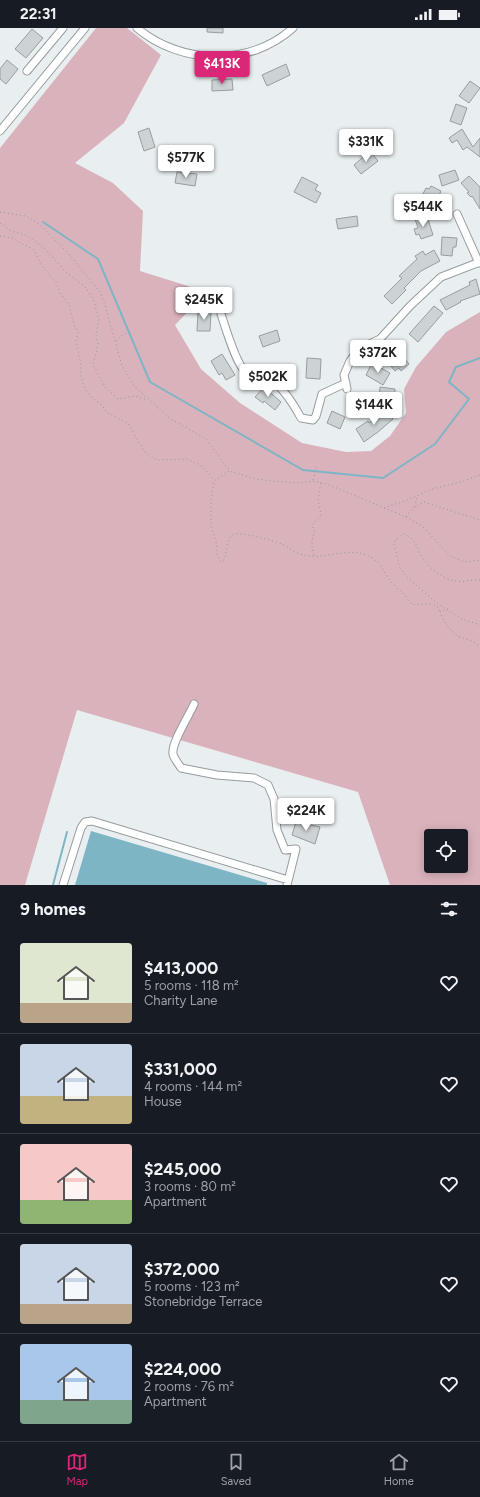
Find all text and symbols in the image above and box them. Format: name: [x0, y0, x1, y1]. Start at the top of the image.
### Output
text: 22:31: [20, 5, 57, 23]
pin: $413K: [194, 51, 250, 85]
text: $413K: [204, 56, 240, 71]
pin: $331K: [338, 129, 394, 163]
text: $331K: [348, 134, 384, 149]
pin: $577K: [158, 145, 214, 179]
text: $577K: [167, 150, 205, 165]
pin: $544K: [395, 194, 451, 228]
text: $544K: [403, 199, 443, 214]
pin: $245K: [176, 287, 232, 321]
text: $245K: [184, 292, 224, 307]
pin: $372K: [350, 340, 406, 374]
text: $372K: [359, 345, 397, 360]
pin: $502K: [240, 364, 296, 398]
text: $502K: [248, 369, 288, 384]
pin: $144K: [346, 392, 402, 426]
text: $144K: [355, 397, 393, 412]
pin: $224K: [278, 798, 334, 832]
text: $224K: [286, 803, 326, 818]
map controls: [424, 829, 468, 873]
button: locate: [424, 829, 468, 873]
icon: filters: [438, 898, 460, 920]
text: 9 homes: [20, 899, 86, 919]
text: $413,000: [144, 958, 218, 978]
icon: home: [52, 959, 100, 1007]
icon: heart: [438, 972, 460, 994]
text: 5 rooms · 118 m²: [144, 978, 239, 993]
text: Charity Lane: [144, 993, 217, 1008]
text: $331,000: [144, 1059, 217, 1079]
icon: home: [52, 1060, 100, 1108]
icon: heart: [438, 1073, 460, 1095]
text: 4 rooms · 144 m²: [144, 1079, 242, 1094]
text: House: [144, 1094, 182, 1109]
text: $245,000: [144, 1159, 221, 1179]
icon: home: [52, 1160, 100, 1208]
icon: heart: [438, 1173, 460, 1195]
text: 3 rooms · 80 m²: [144, 1179, 236, 1194]
text: Apartment: [144, 1194, 207, 1209]
text: $372,000: [144, 1259, 220, 1279]
icon: home: [52, 1260, 100, 1308]
icon: heart: [438, 1273, 460, 1295]
text: 5 rooms · 123 m²: [144, 1279, 240, 1294]
text: Stonebridge Terrace: [144, 1294, 262, 1309]
text: $224,000: [144, 1359, 221, 1379]
icon: home: [52, 1360, 100, 1408]
icon: heart: [438, 1373, 460, 1395]
text: 2 rooms · 76 m²: [144, 1379, 234, 1394]
text: Apartment: [144, 1394, 207, 1409]
tab: Map: [66, 1451, 88, 1488]
tab: Saved: [221, 1451, 251, 1488]
tab: Home: [384, 1451, 414, 1488]

